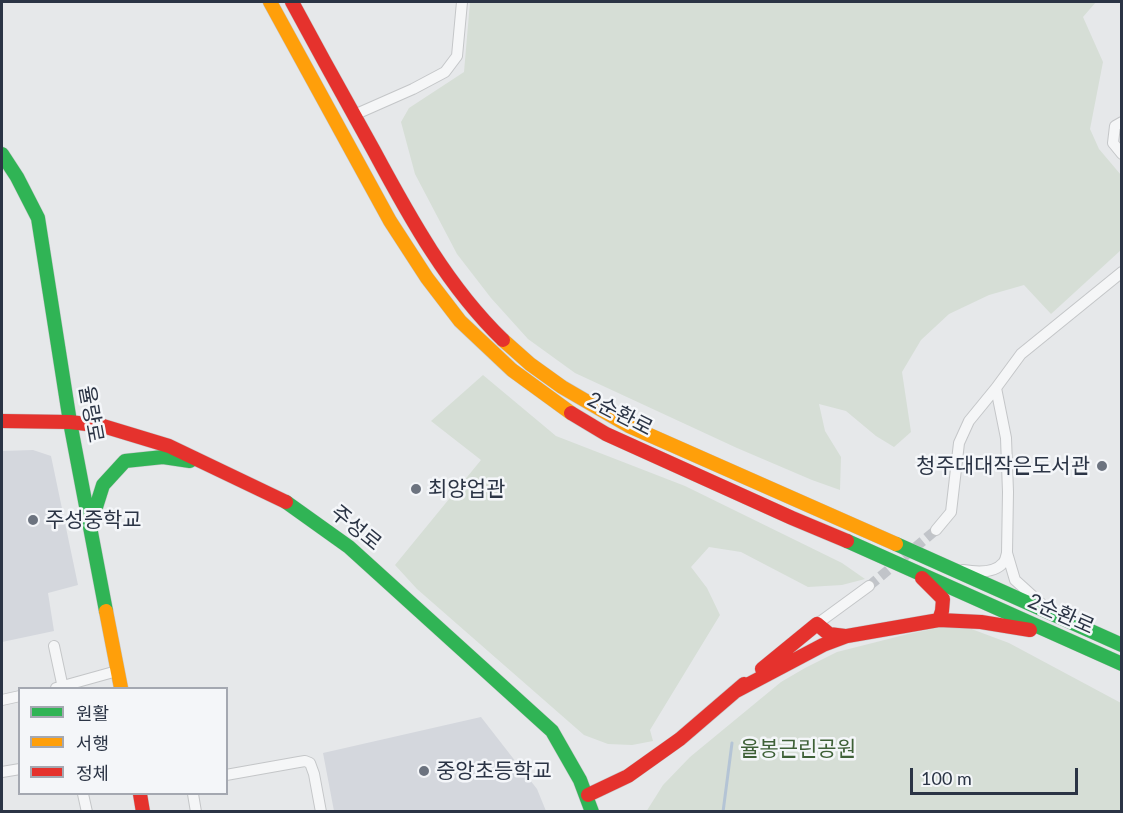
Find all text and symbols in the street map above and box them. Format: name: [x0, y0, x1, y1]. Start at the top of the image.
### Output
street label: 율량로: [74, 383, 108, 445]
street label: 2순환로: [583, 387, 657, 441]
place label: 청주대대작은도서관: [916, 453, 1090, 479]
marker: 청주대대작은도서관: [1095, 459, 1109, 473]
place label: 최양업관: [428, 476, 505, 502]
marker: 최양업관: [409, 482, 423, 496]
street label: 주성로: [326, 500, 386, 556]
place label: 주성중학교: [45, 507, 142, 533]
marker: 주성중학교: [26, 513, 40, 527]
street label: 2순환로: [1024, 588, 1098, 640]
legend: [18, 687, 228, 795]
text: 원활: [76, 702, 109, 724]
text: 서행: [76, 732, 109, 754]
park label: 율봉근린공원: [740, 736, 856, 762]
scale bar: [913, 756, 1081, 794]
place label: 중앙초등학교: [436, 758, 552, 784]
text: 정체: [76, 762, 109, 784]
marker: 중앙초등학교: [417, 764, 431, 778]
text: 100 m: [921, 767, 972, 789]

